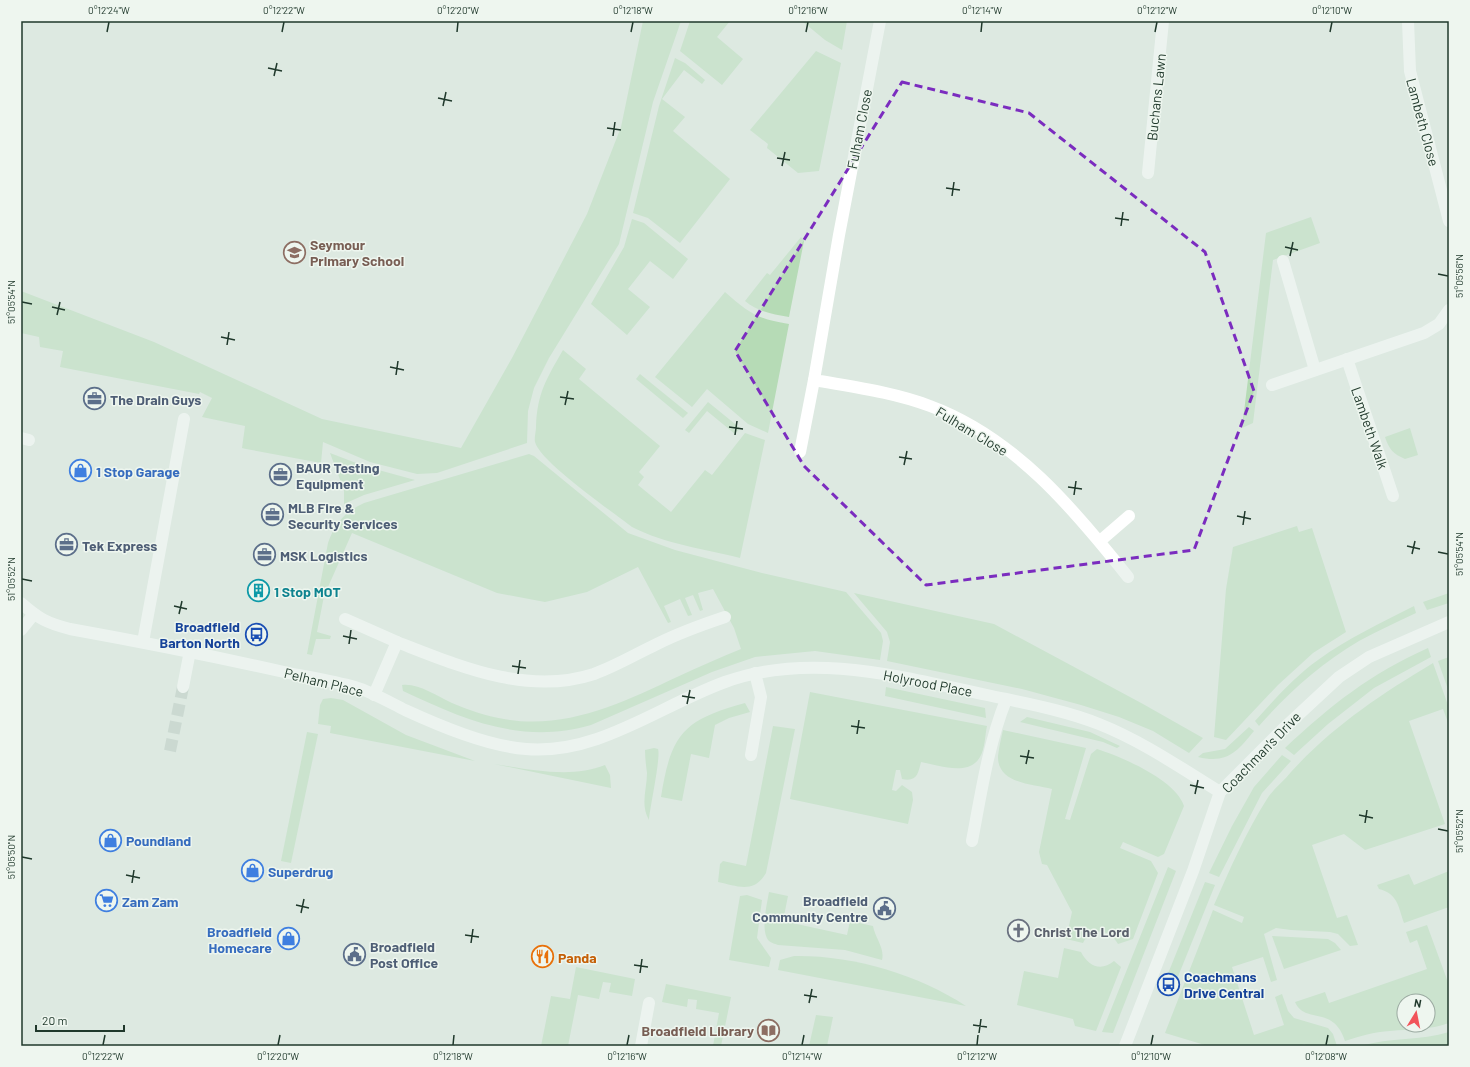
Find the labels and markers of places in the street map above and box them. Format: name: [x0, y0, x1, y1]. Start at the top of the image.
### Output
place label: Seymour Primary School: [310, 236, 404, 269]
school or university icon: Seymour Primary School: [281, 239, 307, 265]
office icon: The Drain Guys: [81, 386, 107, 412]
place label: The Drain Guys: [110, 391, 201, 408]
shop icon: 1 Stop Garage: [68, 458, 94, 484]
place label: BAUR Testing Equipment: [296, 459, 380, 492]
office icon: BAUR Testing Equipment: [267, 462, 293, 488]
place label: 1 Stop Garage: [96, 463, 180, 480]
place label: MLB Fire & Security Services: [288, 499, 398, 532]
office icon: MLB Fire & Security Services: [259, 502, 285, 528]
office icon: Tek Express: [54, 532, 80, 558]
place label: Tek Express: [82, 537, 157, 554]
office icon: MSK Logistics: [252, 542, 278, 568]
place label: MSK Logistics: [280, 547, 368, 564]
building icon: 1 Stop MOT: [245, 578, 271, 604]
place label: 1 Stop MOT: [274, 583, 341, 600]
place label: Broadfield Barton North: [160, 618, 240, 651]
bus stop icon: Broadfield Barton North: [243, 621, 269, 647]
shop icon: Poundland: [97, 827, 123, 853]
place label: Poundland: [126, 832, 191, 849]
shop icon: Superdrug: [239, 858, 265, 884]
place label: Superdrug: [268, 863, 334, 880]
supermarket icon: Zam Zam: [93, 888, 119, 914]
place label: Broadfield Community Centre: [752, 892, 868, 925]
place label: Zam Zam: [122, 893, 179, 910]
public building icon: Broadfield Community Centre: [871, 895, 897, 921]
church icon: Christ The Lord: [1006, 918, 1032, 944]
place label: Broadfield Homecare: [207, 923, 272, 956]
place label: Christ The Lord: [1034, 923, 1129, 940]
shop icon: Broadfield Homecare: [275, 926, 301, 952]
place label: Broadfield Post Office: [370, 938, 439, 971]
public building icon: Broadfield Post Office: [342, 941, 368, 967]
restaurant icon: Panda: [530, 944, 556, 970]
place label: Panda: [558, 949, 597, 966]
place label: Coachmans Drive Central: [1184, 968, 1264, 1001]
bus stop icon: Coachmans Drive Central: [1156, 971, 1182, 997]
library icon: Broadfield Library: [756, 1017, 782, 1043]
place label: Broadfield Library: [642, 1022, 754, 1039]

